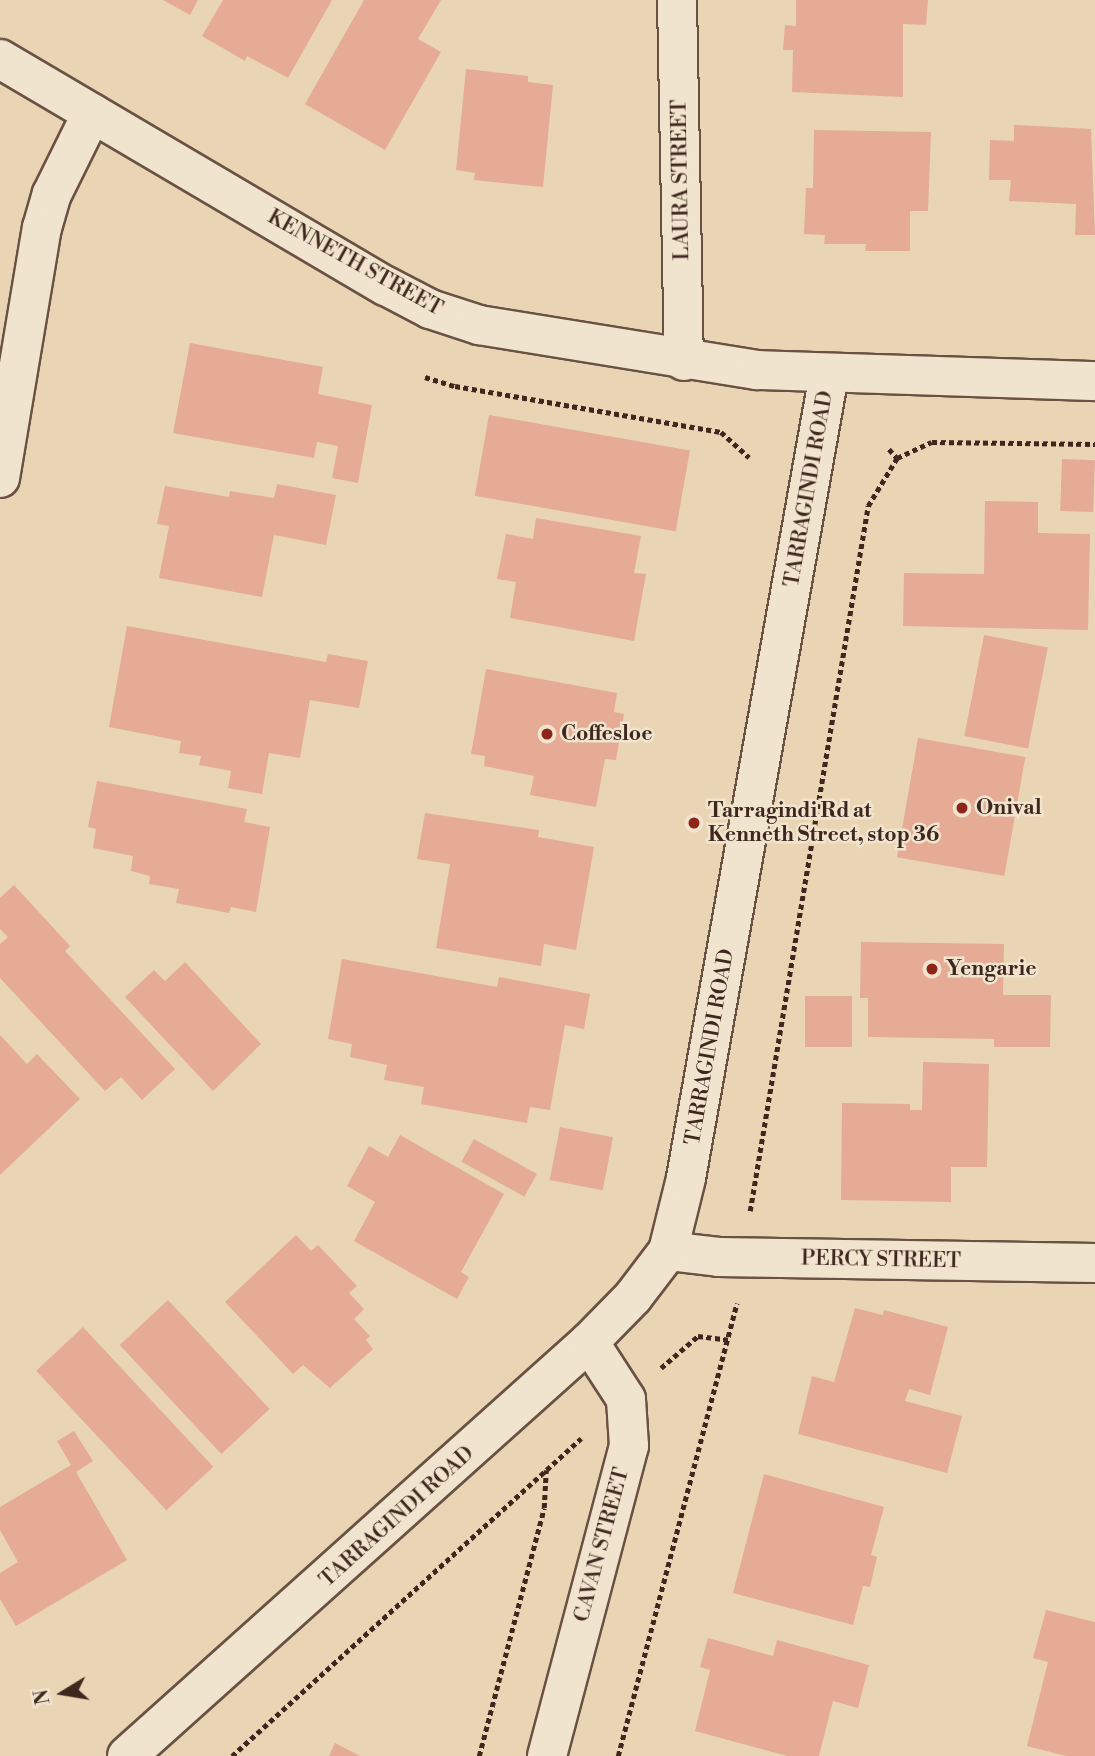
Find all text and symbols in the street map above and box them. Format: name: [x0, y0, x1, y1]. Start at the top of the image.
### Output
street label: LAURA STREET: [667, 99, 695, 261]
street label: KENNETH STREET: [263, 204, 447, 322]
street label: TARRAGINDI ROAD: [779, 389, 839, 589]
place label: Coffesloe: [561, 721, 652, 747]
marker: Coffesloe: [539, 726, 555, 742]
place label: Onival: [976, 795, 1042, 821]
place label: Tarragindi Rd at Kenneth Street, stop 36: [708, 798, 939, 848]
marker: Onival: [954, 800, 970, 816]
marker: Tarragindi Rd at Kenneth Street, stop 36: [686, 815, 702, 831]
street label: TARRAGINDI ROAD: [680, 947, 740, 1147]
place label: Yengarie: [946, 956, 1037, 982]
marker: Yengarie: [924, 961, 940, 977]
street label: PERCY STREET: [801, 1246, 961, 1274]
street label: TARRAGINDI ROAD: [315, 1441, 479, 1593]
street label: CAVAN STREET: [569, 1465, 635, 1625]
north arrow: [28, 1658, 98, 1728]
text: N: [29, 1687, 56, 1707]

